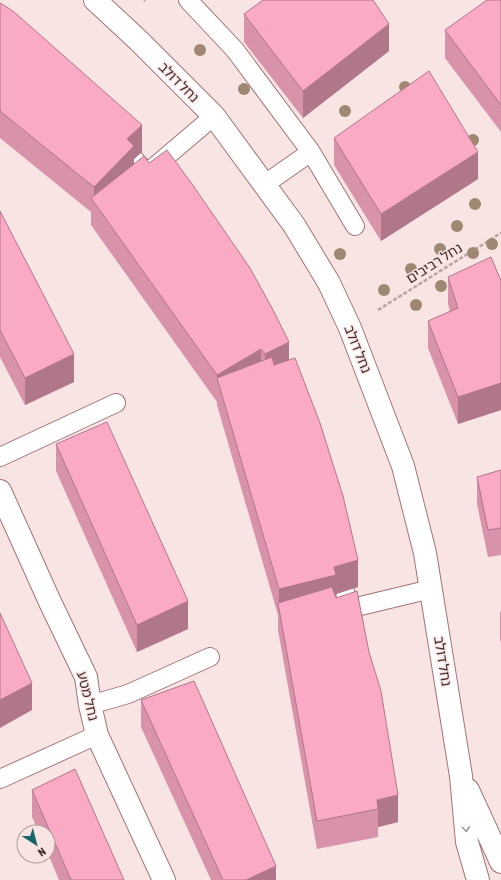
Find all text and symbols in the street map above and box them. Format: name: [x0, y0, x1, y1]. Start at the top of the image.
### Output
street label: נחל דולב: [156, 59, 202, 105]
street label: נחל רביבים: [403, 239, 465, 287]
street label: נחל דולב: [341, 323, 375, 375]
street label: נחל דולב: [431, 635, 455, 687]
street label: נחל מטע: [74, 670, 102, 722]
north arrow: [16, 824, 56, 864]
one-way arrow: [461, 826, 470, 832]
text: N: [36, 845, 48, 859]

